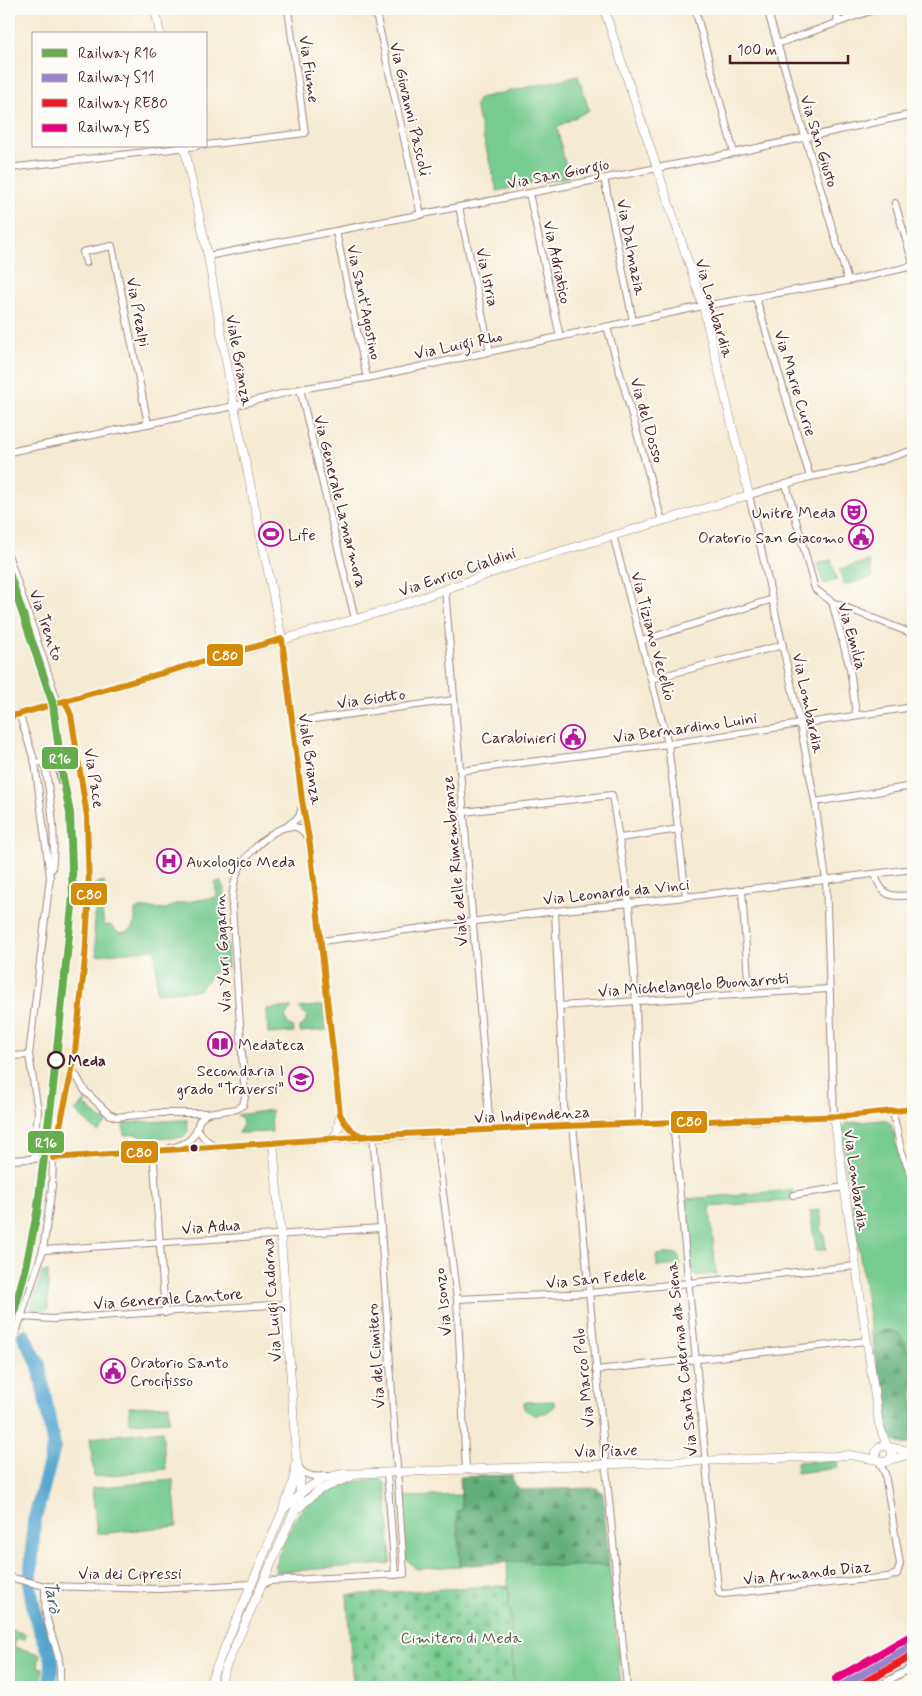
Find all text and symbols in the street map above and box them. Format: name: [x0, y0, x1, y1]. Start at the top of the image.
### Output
legend: [32, 32, 208, 148]
scale bar: [730, 32, 847, 64]
street label: Via Fiume: [293, 34, 324, 104]
street label: Via Giovanni Pascoli: [384, 40, 435, 178]
text: 100 m: [737, 41, 777, 61]
text: Railway R16: [78, 44, 157, 64]
text: Railway S11: [78, 68, 154, 88]
street label: Via San Giusto: [795, 93, 843, 190]
text: Railway RE80: [78, 94, 168, 114]
text: Railway ES: [78, 118, 150, 138]
street label: Via San Giorgio: [505, 154, 612, 196]
street label: Via Dalmazia: [611, 197, 650, 298]
street label: Via Adriatico: [537, 219, 576, 306]
street label: Via Sant'Agostino: [341, 243, 386, 362]
street label: Via Istria: [470, 246, 503, 309]
street label: Via Lombardia: [689, 256, 738, 361]
street label: Via Prealpi: [120, 276, 155, 349]
street label: Viale Brianza: [220, 313, 257, 408]
street label: Via Luigi Rho: [412, 326, 504, 366]
street label: Via Marie Curie: [768, 328, 821, 439]
street label: Via del Dosso: [624, 375, 669, 465]
street label: Via Generale Lamarmora: [308, 413, 371, 590]
theatre icon: Unitre Meda: [841, 499, 867, 525]
place label: Unitre Meda: [752, 503, 836, 524]
sports icon: Life: [258, 521, 284, 547]
public building icon: Oratorio San Giacomo: [848, 524, 874, 550]
place label: Life: [288, 525, 316, 546]
place label: Oratorio San Giacomo: [698, 528, 844, 549]
street label: Via Enrico Cialdini: [396, 542, 519, 602]
street label: Via Tiziano Vecellio: [625, 569, 680, 703]
street label: Via Trento: [24, 587, 68, 664]
street label: Via Emilia: [832, 600, 871, 673]
line badge: C80: [206, 643, 244, 667]
text: C80: [212, 647, 238, 665]
street label: Via Lombardia: [787, 651, 829, 756]
street label: Via Giotto: [336, 684, 407, 715]
street label: Via Bernardino Luini: [612, 708, 759, 749]
street label: Viale Brianza: [293, 712, 326, 807]
public building icon: Carabinieri: [560, 724, 586, 750]
place label: Carabinieri: [481, 728, 556, 749]
line badge: R16: [41, 746, 79, 770]
street label: Via Pace: [78, 747, 109, 810]
text: R16: [49, 750, 71, 768]
street label: Viale delle Rimembranze: [438, 774, 473, 947]
hospital icon: Auxologico Meda: [156, 848, 182, 874]
place label: Auxologico Meda: [186, 852, 295, 874]
street label: Via Leonardo da Vinci: [542, 874, 691, 911]
line badge: C80: [70, 882, 108, 906]
text: C80: [76, 886, 102, 904]
street label: Via Yuri Gagarin: [210, 893, 237, 1013]
street label: Via Michelangelo Buonarroti: [597, 968, 789, 1004]
library icon: Medateca: [207, 1031, 233, 1057]
place label: Medateca: [238, 1035, 305, 1056]
marker: Meda: [47, 1051, 65, 1069]
place label: Meda: [68, 1051, 106, 1072]
place label: Secondaria I grado “Traversi”: [177, 1061, 284, 1100]
school or university icon: Secondaria I grado “Traversi”: [288, 1066, 314, 1092]
street label: Via Indipendenza: [473, 1102, 591, 1129]
line badge: C80: [670, 1110, 708, 1134]
text: C80: [676, 1113, 702, 1131]
street label: Via Lombardia: [838, 1128, 873, 1233]
line badge: R16: [27, 1130, 65, 1154]
text: R16: [35, 1134, 57, 1152]
line badge: C80: [120, 1140, 159, 1164]
unlabelled marker: [189, 1143, 199, 1153]
text: C80: [126, 1144, 152, 1162]
street label: Via Adua: [181, 1215, 241, 1240]
street label: Via Luigi Cadorna: [258, 1237, 288, 1363]
street label: Via Santa Caterina da Siena: [662, 1260, 703, 1457]
street label: Via San Fedele: [545, 1265, 648, 1294]
street label: Via Isonzo: [429, 1267, 458, 1337]
street label: Via Generale Cantore: [93, 1284, 244, 1315]
street label: Via del Cimitero: [362, 1302, 391, 1409]
street label: Via Marco Polo: [569, 1327, 600, 1429]
place label: Oratorio Santo Crocifisso: [130, 1353, 229, 1392]
public building icon: Oratorio Santo Crocifisso: [100, 1358, 126, 1384]
street label: Via Piave: [574, 1440, 638, 1463]
street label: Via Armando Diaz: [742, 1556, 872, 1591]
street label: Via dei Cipressi: [78, 1564, 182, 1585]
water label: Tarò: [38, 1579, 66, 1616]
park label: Cimitero di Meda: [400, 1628, 522, 1649]

